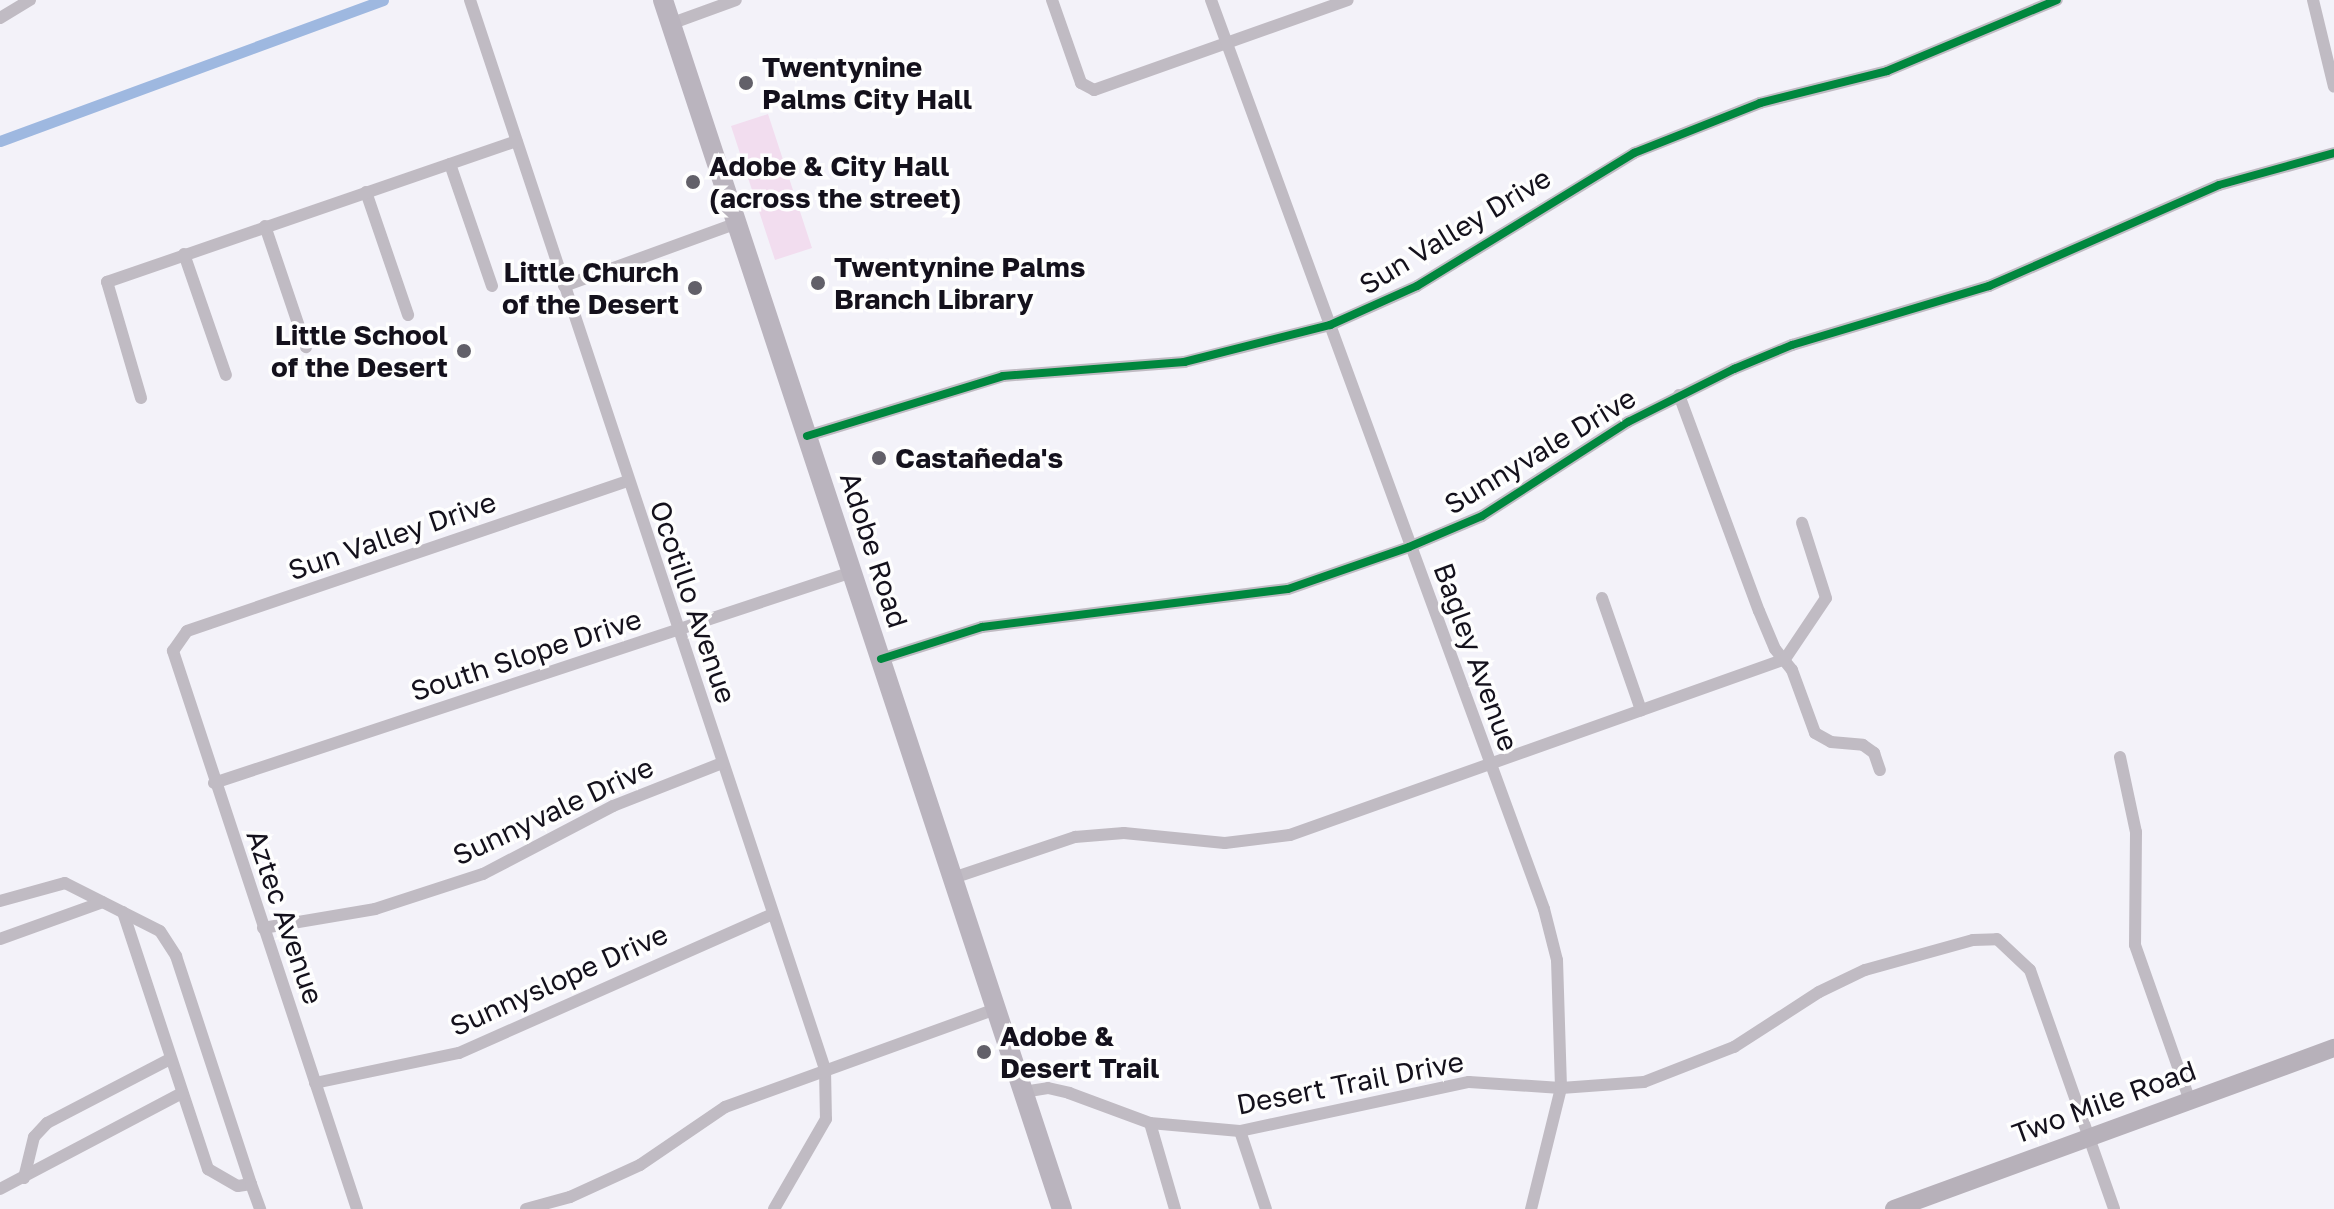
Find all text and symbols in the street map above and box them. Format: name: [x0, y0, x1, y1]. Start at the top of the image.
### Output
place label: Twentynine Palms City Hall: [762, 50, 972, 116]
marker: Twentynine Palms City Hall: [737, 74, 755, 92]
place label: Adobe & City Hall (across the street): [709, 149, 961, 215]
street label: Sun Valley Drive: [1353, 161, 1557, 301]
marker: Adobe & City Hall (across the street): [684, 173, 702, 191]
place label: Twentynine Palms Branch Library: [834, 250, 1085, 316]
place label: Little Church of the Desert: [502, 255, 679, 321]
marker: Twentynine Palms Branch Library: [809, 274, 827, 292]
marker: Little Church of the Desert: [686, 279, 704, 297]
place label: Little School of the Desert: [271, 318, 448, 384]
marker: Little School of the Desert: [455, 342, 473, 360]
street label: Sunnyvale Drive: [1438, 381, 1642, 521]
place label: Castañeda's: [895, 441, 1063, 475]
marker: Castañeda's: [870, 449, 888, 467]
street label: Adobe Road: [833, 468, 915, 632]
street label: Sun Valley Drive: [284, 485, 500, 587]
street label: Ocotillo Avenue: [643, 496, 743, 708]
street label: Bagley Avenue: [1426, 558, 1526, 756]
street label: South Slope Drive: [407, 602, 645, 708]
street label: Sunnyvale Drive: [447, 750, 659, 872]
street label: Aztec Avenue: [239, 825, 331, 1009]
street label: Sunnyslope Drive: [445, 917, 673, 1043]
place label: Adobe & Desert Trail: [1000, 1019, 1159, 1085]
marker: Adobe & Desert Trail: [975, 1043, 993, 1061]
street label: Desert Trail Drive: [1234, 1044, 1466, 1122]
street label: Two Mile Road: [2008, 1053, 2200, 1151]

